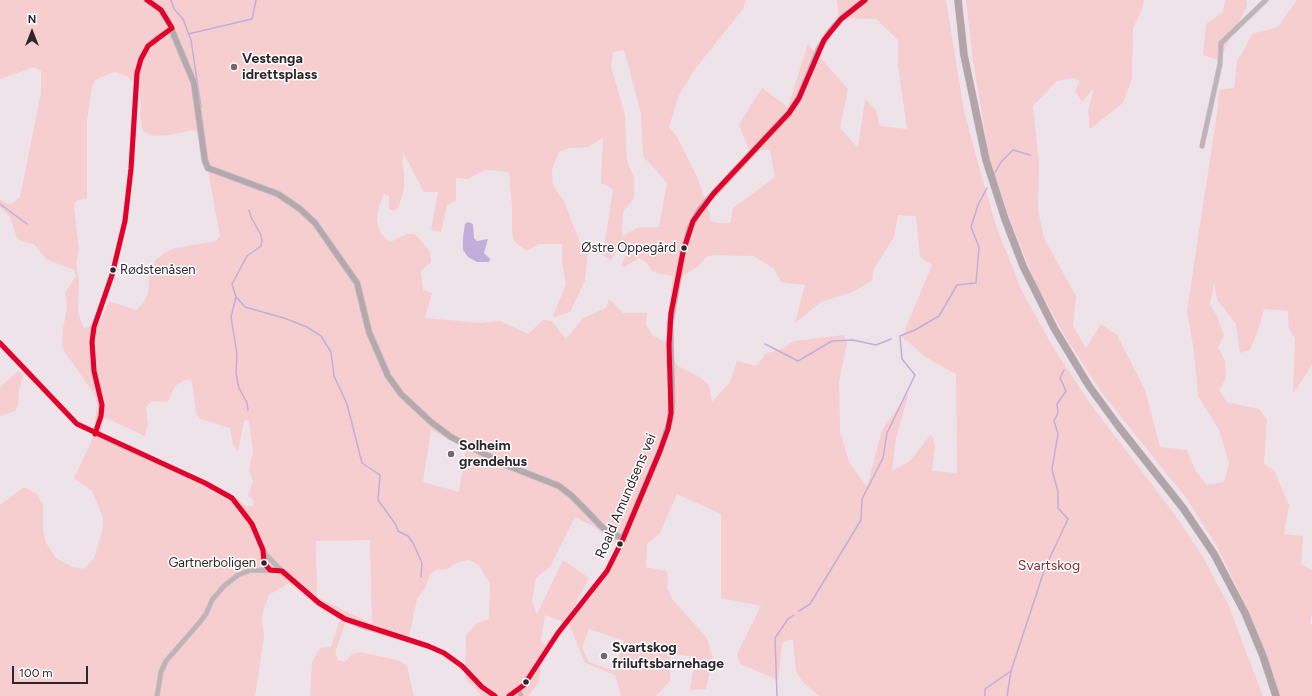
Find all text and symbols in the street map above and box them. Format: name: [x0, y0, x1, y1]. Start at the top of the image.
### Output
north arrow: [12, 12, 52, 52]
text: N: [28, 13, 36, 26]
place label: Vestenga idrettsplass: [242, 51, 317, 84]
marker: Vestenga idrettsplass: [229, 62, 239, 72]
place label: Østre Oppegård: [581, 240, 676, 256]
marker: Østre Oppegård: [679, 243, 689, 253]
place label: Rødstenåsen: [120, 262, 196, 278]
marker: Rødstenåsen: [108, 265, 118, 275]
street label: Roald Amundsens vei: [592, 431, 660, 561]
place label: Solheim grendehus: [459, 438, 527, 470]
marker: Solheim grendehus: [446, 449, 456, 459]
unlabelled marker: [615, 539, 625, 549]
place label: Gartnerboligen: [168, 555, 256, 571]
marker: Gartnerboligen: [259, 558, 269, 568]
park label: Svartskog: [1018, 558, 1080, 574]
place label: Svartskog friluftsbarnehage: [612, 640, 724, 672]
marker: Svartskog friluftsbarnehage: [599, 651, 609, 661]
scale bar: [14, 658, 90, 684]
text: 100 m: [19, 666, 53, 680]
unlabelled marker: [521, 677, 531, 687]

